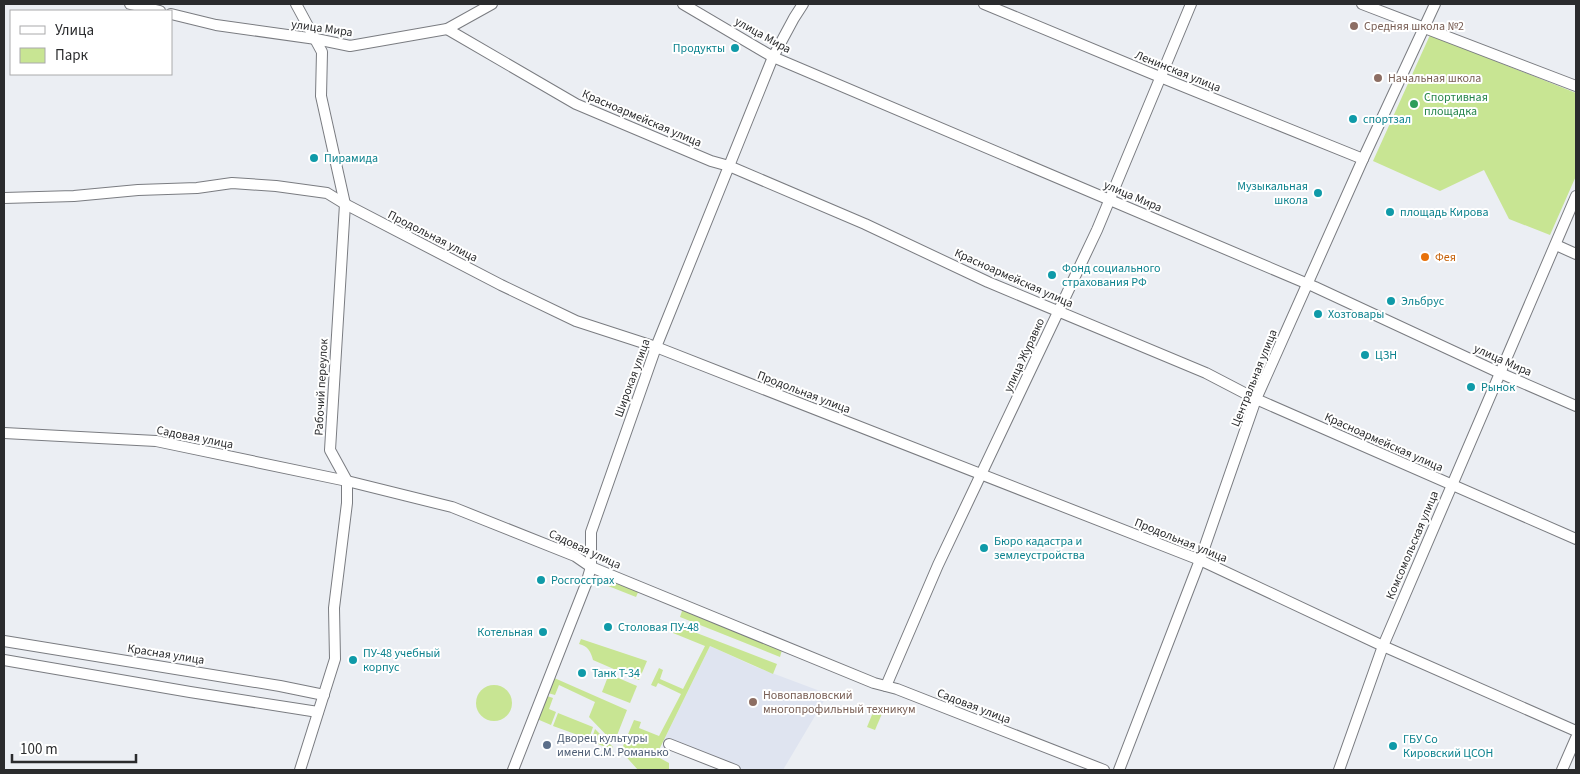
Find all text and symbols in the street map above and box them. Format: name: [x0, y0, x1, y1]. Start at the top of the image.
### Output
legend: [10, 10, 172, 75]
street label: улица Мира: [732, 13, 794, 58]
street label: улица Мира: [290, 16, 354, 41]
place label: Средняя школа №2: [1364, 18, 1464, 35]
text: Улица: [55, 20, 94, 41]
marker: Средняя школа №2: [1348, 20, 1360, 32]
place label: Продукты: [673, 40, 725, 57]
marker: Продукты: [729, 42, 741, 54]
text: Парк: [55, 45, 89, 66]
street label: Ленинская улица: [1132, 47, 1223, 96]
place label: Начальная школа: [1388, 70, 1481, 87]
marker: Начальная школа: [1372, 72, 1384, 84]
street label: Красноармейская улица: [579, 86, 704, 151]
place label: Cпортивная площадка: [1424, 89, 1488, 120]
marker: Cпортивная площадка: [1408, 98, 1420, 110]
place label: спортзал: [1363, 111, 1411, 128]
marker: спортзал: [1347, 113, 1359, 125]
place label: Пирамида: [324, 150, 378, 167]
marker: Пирамида: [308, 152, 320, 164]
street label: улица Мира: [1101, 177, 1165, 216]
place label: Музыкальная школа: [1237, 178, 1308, 209]
marker: Музыкальная школа: [1312, 187, 1324, 199]
place label: площадь Кирова: [1400, 204, 1488, 221]
street label: Продольная улица: [385, 206, 481, 266]
marker: площадь Кирова: [1384, 206, 1396, 218]
street label: Красноармейская улица: [952, 245, 1076, 312]
place label: Фея: [1435, 249, 1456, 266]
marker: Фея: [1419, 251, 1431, 263]
place label: Фонд социального страхования РФ: [1062, 260, 1161, 291]
marker: Фонд социального страхования РФ: [1046, 269, 1058, 281]
place label: Эльбрус: [1401, 293, 1445, 310]
marker: Эльбрус: [1385, 295, 1397, 307]
place label: Хозтовары: [1328, 306, 1384, 323]
marker: Хозтовары: [1312, 308, 1324, 320]
street label: улица Журавко: [1000, 315, 1049, 395]
street label: Центральная улица: [1227, 327, 1282, 429]
street label: Широкая улица: [610, 337, 655, 420]
street label: Рабочий переулок: [310, 338, 333, 436]
street label: улица Мира: [1471, 340, 1535, 381]
place label: ЦЗН: [1375, 347, 1397, 364]
marker: ЦЗН: [1359, 349, 1371, 361]
street label: Продольная улица: [755, 367, 853, 418]
place label: Рынок: [1481, 379, 1515, 396]
marker: Рынок: [1465, 381, 1477, 393]
street label: Красноармейская улица: [1322, 409, 1446, 476]
street label: Садовая улица: [155, 422, 235, 453]
street label: Комсомольская улица: [1382, 488, 1443, 602]
street label: Продольная улица: [1132, 514, 1230, 567]
street label: Садовая улица: [546, 525, 624, 574]
place label: Бюро кадастра и землеустройства: [994, 533, 1085, 564]
marker: Бюро кадастра и землеустройства: [978, 542, 990, 554]
place label: Росгосстрах: [551, 572, 615, 589]
marker: Росгосстрах: [535, 574, 547, 586]
place label: Столовая ПУ-48: [618, 619, 699, 636]
marker: Столовая ПУ-48: [602, 621, 614, 633]
place label: Котельная: [477, 624, 533, 641]
marker: Котельная: [537, 626, 549, 638]
street label: Красная улица: [126, 640, 206, 669]
place label: ПУ-48 учебный корпус: [363, 645, 440, 676]
marker: ПУ-48 учебный корпус: [347, 654, 359, 666]
place label: Танк Т-34: [592, 665, 640, 682]
marker: Танк Т-34: [576, 667, 588, 679]
street label: Садовая улица: [934, 685, 1013, 728]
place label: Новопавловский многопрофильный техникум: [763, 687, 916, 718]
marker: Новопавловский многопрофильный техникум: [747, 696, 759, 708]
place label: Дворец культуры имени С.М. Романько: [557, 730, 669, 761]
place label: ГБУ Со Кировский ЦСОН: [1403, 731, 1493, 762]
scale bar: [12, 732, 136, 764]
text: 100 m: [20, 739, 58, 760]
marker: Дворец культуры имени С.М. Романько: [541, 739, 553, 751]
marker: ГБУ Со Кировский ЦСОН: [1387, 740, 1399, 752]

